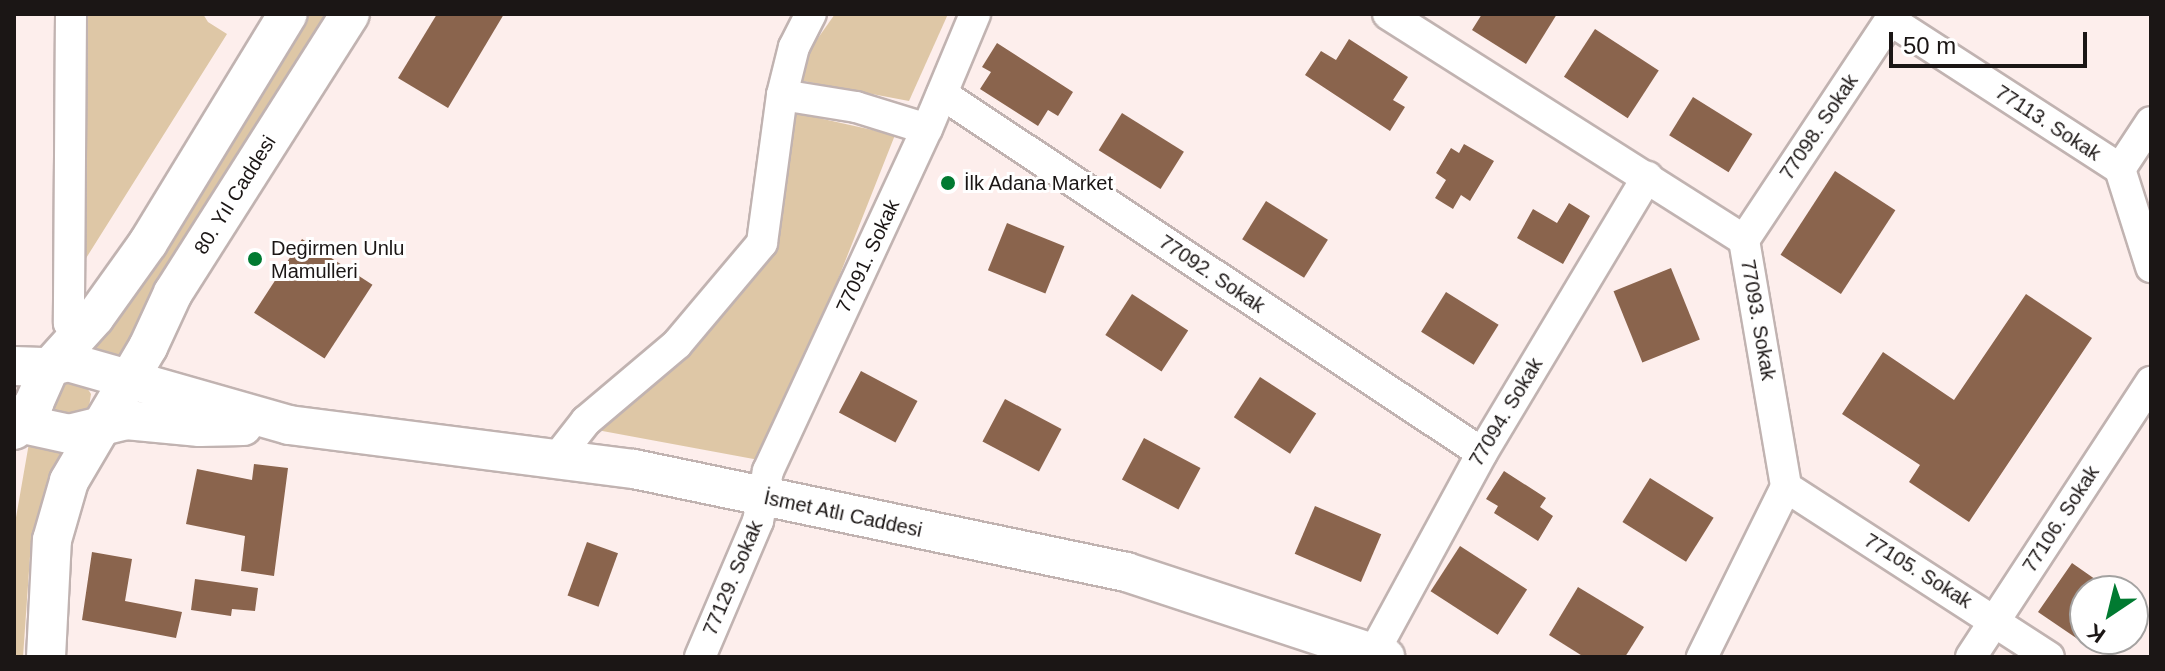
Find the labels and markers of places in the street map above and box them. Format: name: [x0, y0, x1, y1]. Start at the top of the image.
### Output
place label: İlk Adana Market: [964, 171, 1114, 195]
marker: İlk Adana Market: [939, 174, 957, 192]
place label: Degirmen Unlu Mamulleri: [271, 236, 404, 283]
marker: Degirmen Unlu Mamulleri: [246, 250, 264, 268]

